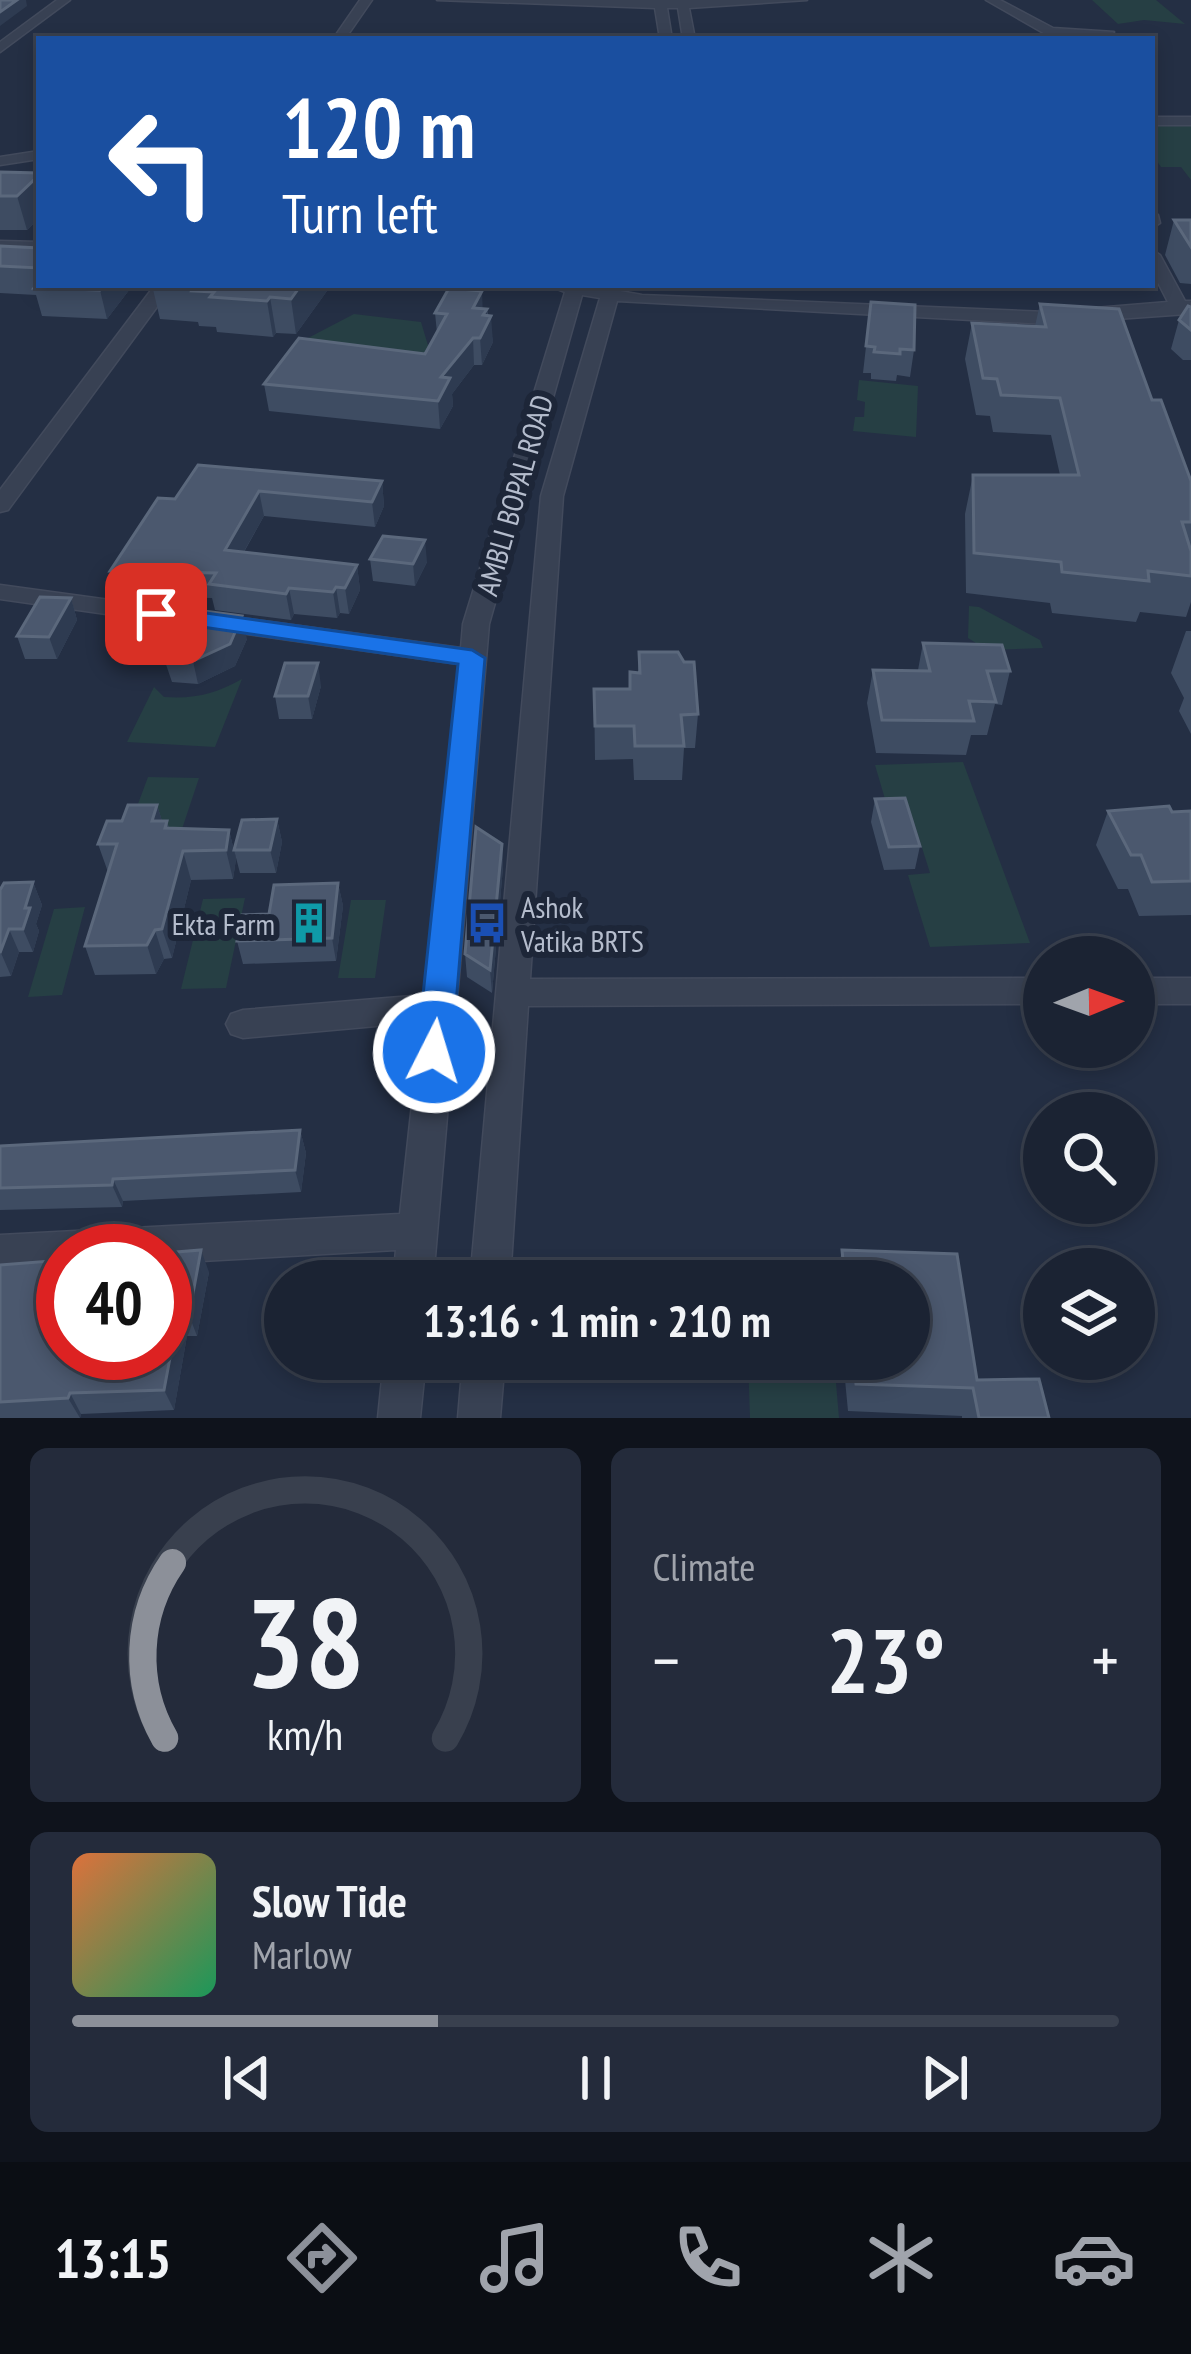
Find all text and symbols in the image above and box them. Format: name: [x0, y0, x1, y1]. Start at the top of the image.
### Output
text: 120 m: [282, 72, 475, 181]
icon: left: [84, 84, 240, 240]
text: Turn left: [282, 178, 438, 248]
street label: AMBLI BOPAL ROAD: [467, 390, 561, 600]
pin: [105, 563, 207, 665]
icon: arrive: [123, 581, 189, 647]
place label: Ashok Vatika BRTS: [520, 887, 644, 960]
building icon: Ekta Farm: [286, 900, 332, 946]
bus stop icon: Ashok Vatika BRTS: [464, 900, 510, 946]
place label: Ekta Farm: [172, 904, 275, 943]
north arrow: [1023, 936, 1155, 1068]
map controls: [1023, 936, 1155, 1380]
position arrow: [371, 989, 497, 1115]
button: search: [1023, 1092, 1155, 1224]
speed limit sign: 40: [36, 1224, 192, 1380]
button: layers: [1023, 1248, 1155, 1380]
text: 13:16 · 1 min · 210 m: [423, 1291, 771, 1349]
text: Climate: [653, 1541, 755, 1592]
text: 38: [246, 1560, 365, 1721]
text: 23°: [826, 1601, 945, 1718]
text: −: [653, 1617, 680, 1702]
text: +: [1092, 1617, 1119, 1702]
text: km/h: [267, 1706, 343, 1762]
text: Slow Tide: [252, 1871, 407, 1929]
text: Marlow: [252, 1929, 352, 1980]
icon: previous: [214, 2045, 280, 2111]
icon: pause: [563, 2045, 629, 2111]
icon: next: [912, 2045, 978, 2111]
icon: directions: [280, 2216, 364, 2300]
icon: music: [473, 2216, 557, 2300]
icon: phone: [666, 2216, 750, 2300]
icon: climate: [859, 2216, 943, 2300]
icon: car: [1052, 2216, 1136, 2300]
text: 13:15: [55, 2223, 171, 2293]

